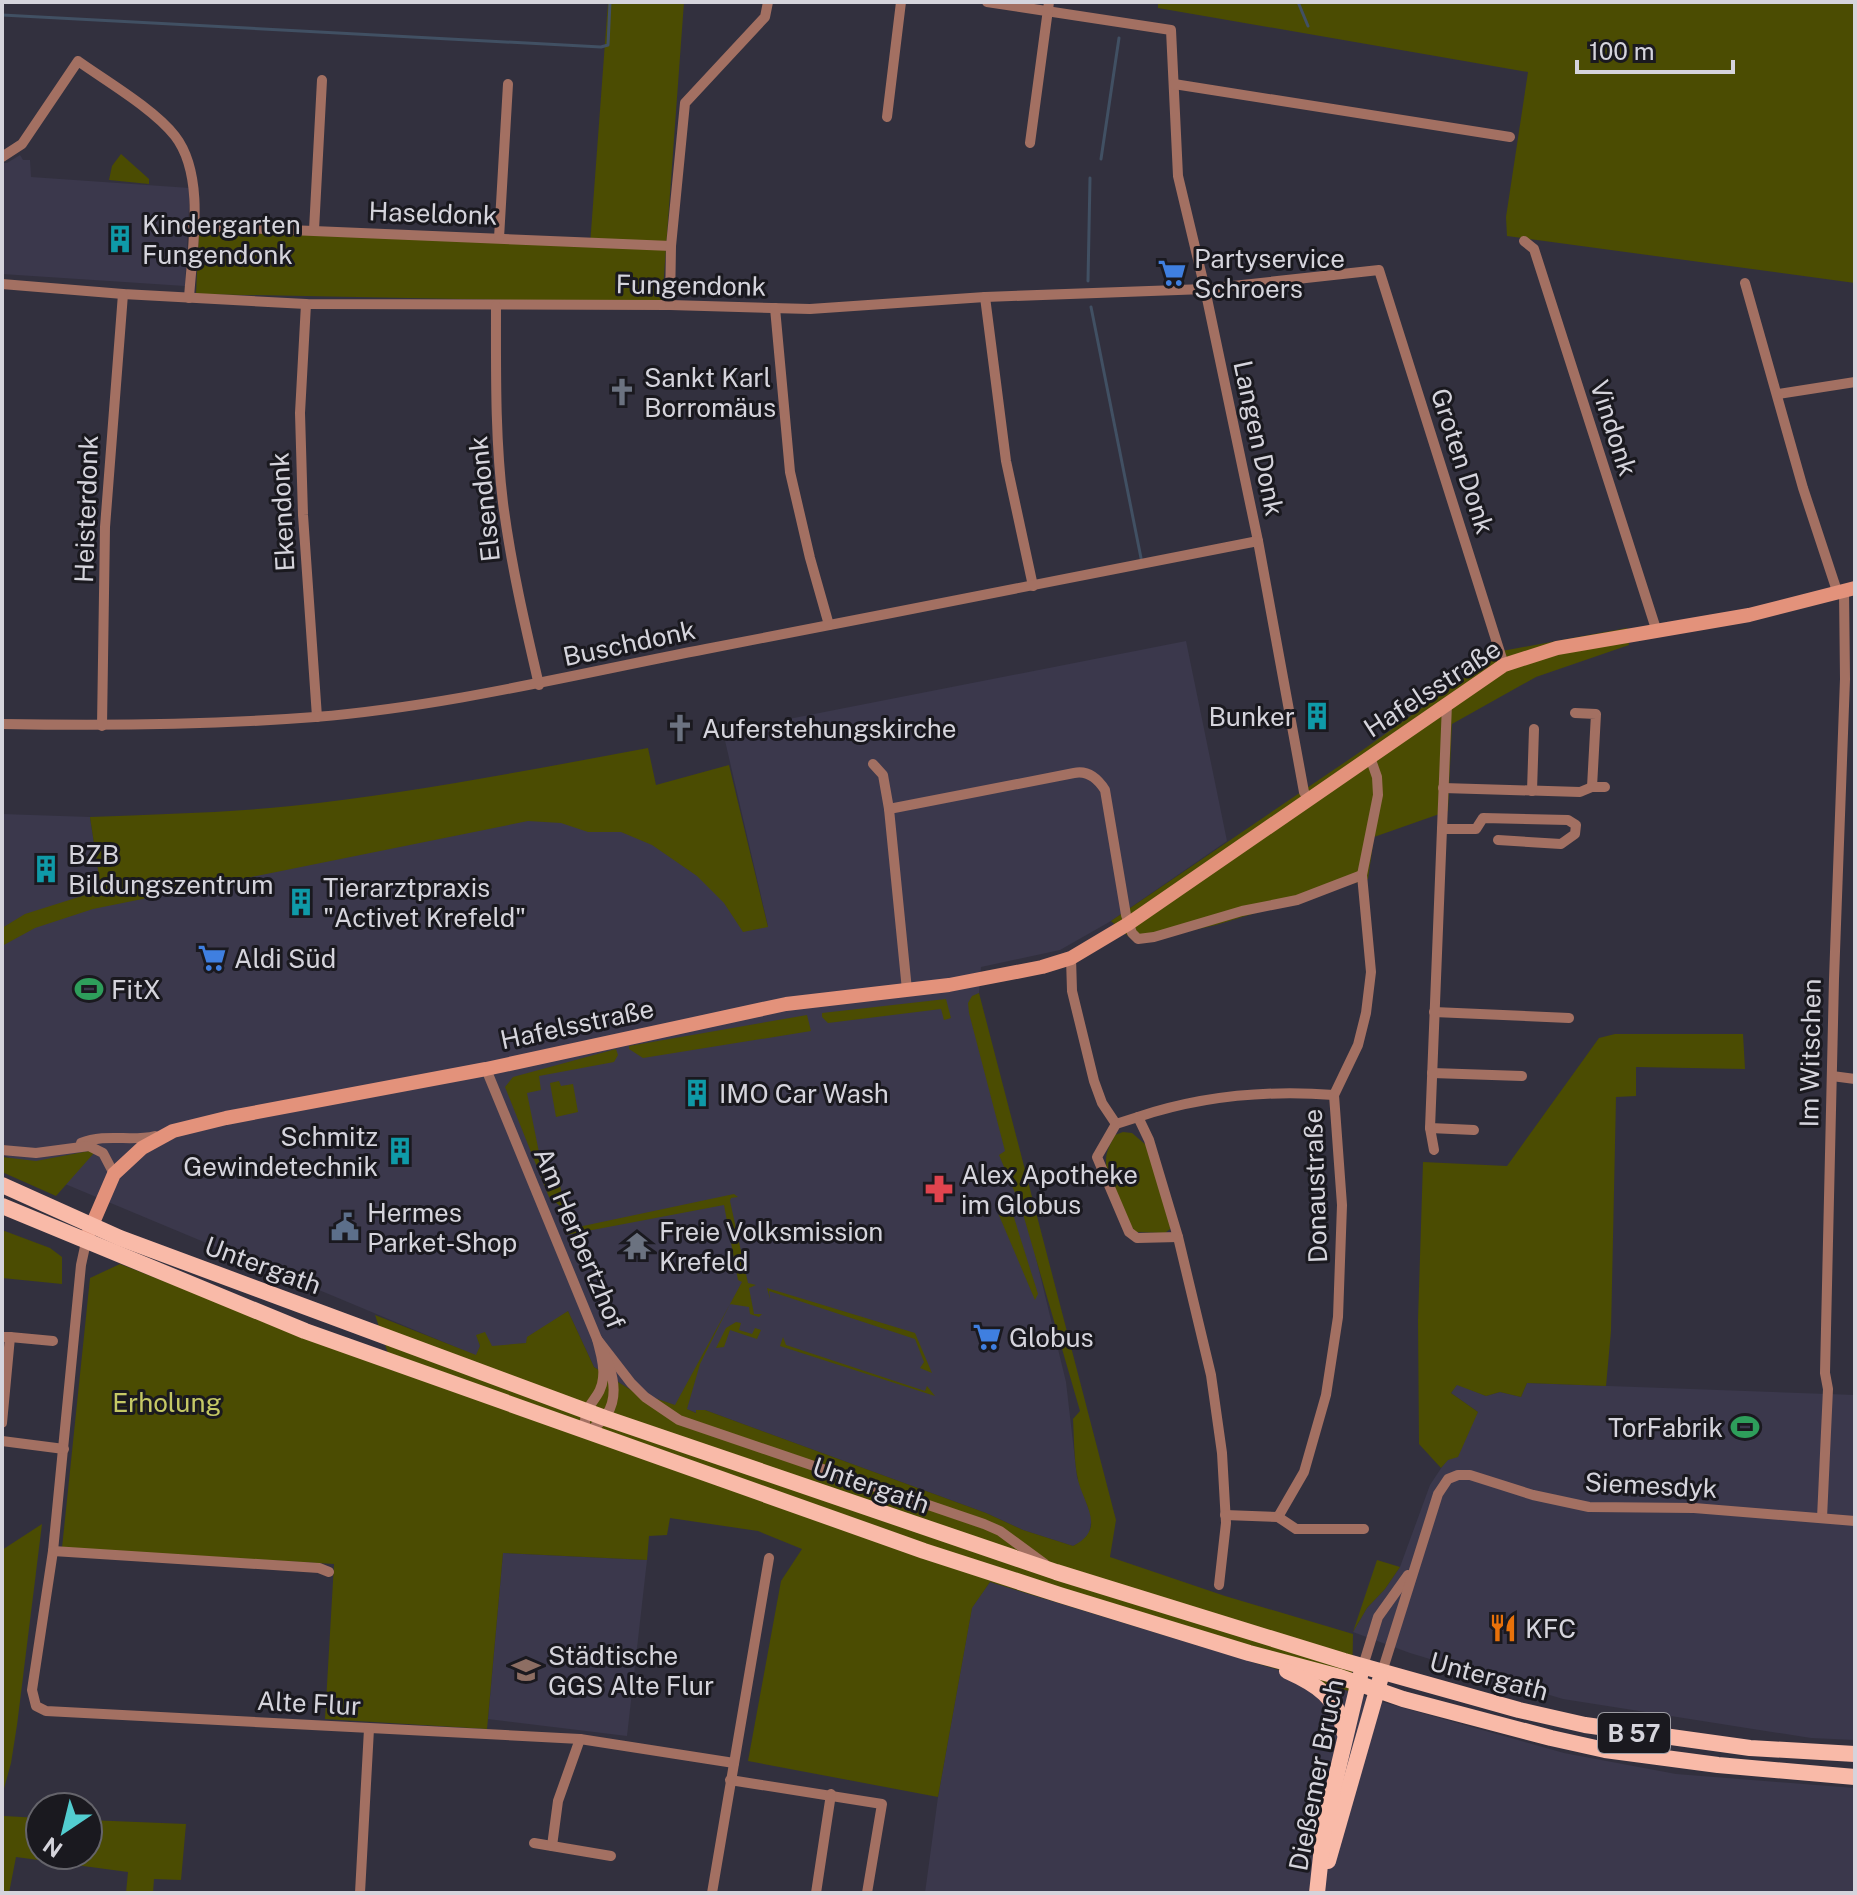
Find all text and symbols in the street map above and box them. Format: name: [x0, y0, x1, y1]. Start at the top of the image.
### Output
scale bar: [1577, 24, 1733, 74]
text: 100 m: [1589, 37, 1655, 65]
street label: Haseldonk: [368, 195, 498, 231]
place label: Kindergarten Fungendonk: [142, 209, 301, 270]
building icon: Kindergarten Fungendonk: [105, 224, 135, 254]
place label: Partyservice Schroers: [1194, 243, 1345, 304]
supermarket icon: Partyservice Schroers: [1157, 258, 1187, 288]
street label: Fungendonk: [615, 268, 767, 302]
street label: Langen Donk: [1227, 357, 1291, 519]
place label: Sankt Karl Borromäus: [644, 362, 776, 423]
street label: Vindonk: [1584, 376, 1644, 480]
church icon: Sankt Karl Borromäus: [607, 377, 637, 407]
street label: Groten Donk: [1425, 384, 1501, 538]
street label: Heisterdonk: [68, 434, 104, 584]
street label: Elsendonk: [462, 435, 506, 563]
street label: Ekendonk: [263, 452, 301, 572]
street label: Buschdonk: [560, 614, 698, 672]
street label: Hafelsstraße: [1358, 632, 1506, 744]
place label: Bunker: [1208, 701, 1295, 732]
building icon: Bunker: [1302, 701, 1332, 731]
church icon: Auferstehungskirche: [665, 713, 695, 743]
place label: Auferstehungskirche: [702, 713, 957, 744]
place label: BZB Bildungszentrum: [68, 839, 273, 900]
building icon: BZB Bildungszentrum: [31, 854, 61, 884]
place label: Tierarztpraxis "Activet Krefeld": [323, 872, 526, 933]
building icon: Tierarztpraxis "Activet Krefeld": [286, 887, 316, 917]
supermarket icon: Aldi Süd: [197, 943, 227, 973]
place label: Aldi Süd: [234, 943, 336, 974]
sports icon: FitX: [74, 974, 104, 1004]
place label: FitX: [111, 974, 161, 1005]
street label: Im Witschen: [1793, 978, 1827, 1128]
street label: Hafelsstraße: [497, 993, 657, 1055]
building icon: IMO Car Wash: [682, 1078, 712, 1108]
place label: IMO Car Wash: [719, 1078, 889, 1109]
street label: Donaustraße: [1297, 1108, 1333, 1264]
place label: Schmitz Gewindetechnik: [183, 1121, 378, 1182]
building icon: Schmitz Gewindetechnik: [385, 1136, 415, 1166]
street label: Am Herbertzhof: [528, 1143, 632, 1333]
place label: Alex Apotheke im Globus: [961, 1159, 1138, 1220]
pharmacy icon: Alex Apotheke im Globus: [924, 1174, 954, 1204]
place label: Hermes Parket-Shop: [367, 1197, 517, 1258]
public building icon: Hermes Parket-Shop: [330, 1212, 360, 1242]
place label: Freie Volksmission Krefeld: [659, 1216, 883, 1277]
street label: Untergath: [201, 1230, 325, 1300]
temple icon: Freie Volksmission Krefeld: [622, 1231, 652, 1261]
supermarket icon: Globus: [972, 1322, 1002, 1352]
place label: Globus: [1009, 1322, 1094, 1353]
park label: Erholung: [112, 1387, 222, 1418]
place label: TorFabrik: [1608, 1412, 1723, 1443]
sports icon: TorFabrik: [1730, 1412, 1760, 1442]
street label: Untergath: [808, 1451, 934, 1519]
street label: Siemesdyk: [1584, 1466, 1718, 1504]
restaurant icon: KFC: [1488, 1613, 1518, 1643]
place label: KFC: [1525, 1613, 1576, 1644]
place label: Städtische GGS Alte Flur: [548, 1640, 714, 1701]
street label: Untergath: [1426, 1645, 1552, 1707]
school or university icon: Städtische GGS Alte Flur: [511, 1655, 541, 1685]
street label: Dießemer Bruch: [1282, 1677, 1350, 1873]
street label: Alte Flur: [256, 1685, 362, 1721]
road number: B 57: [1598, 1713, 1670, 1753]
north arrow: [24, 1791, 104, 1871]
text: N: [38, 1832, 67, 1863]

